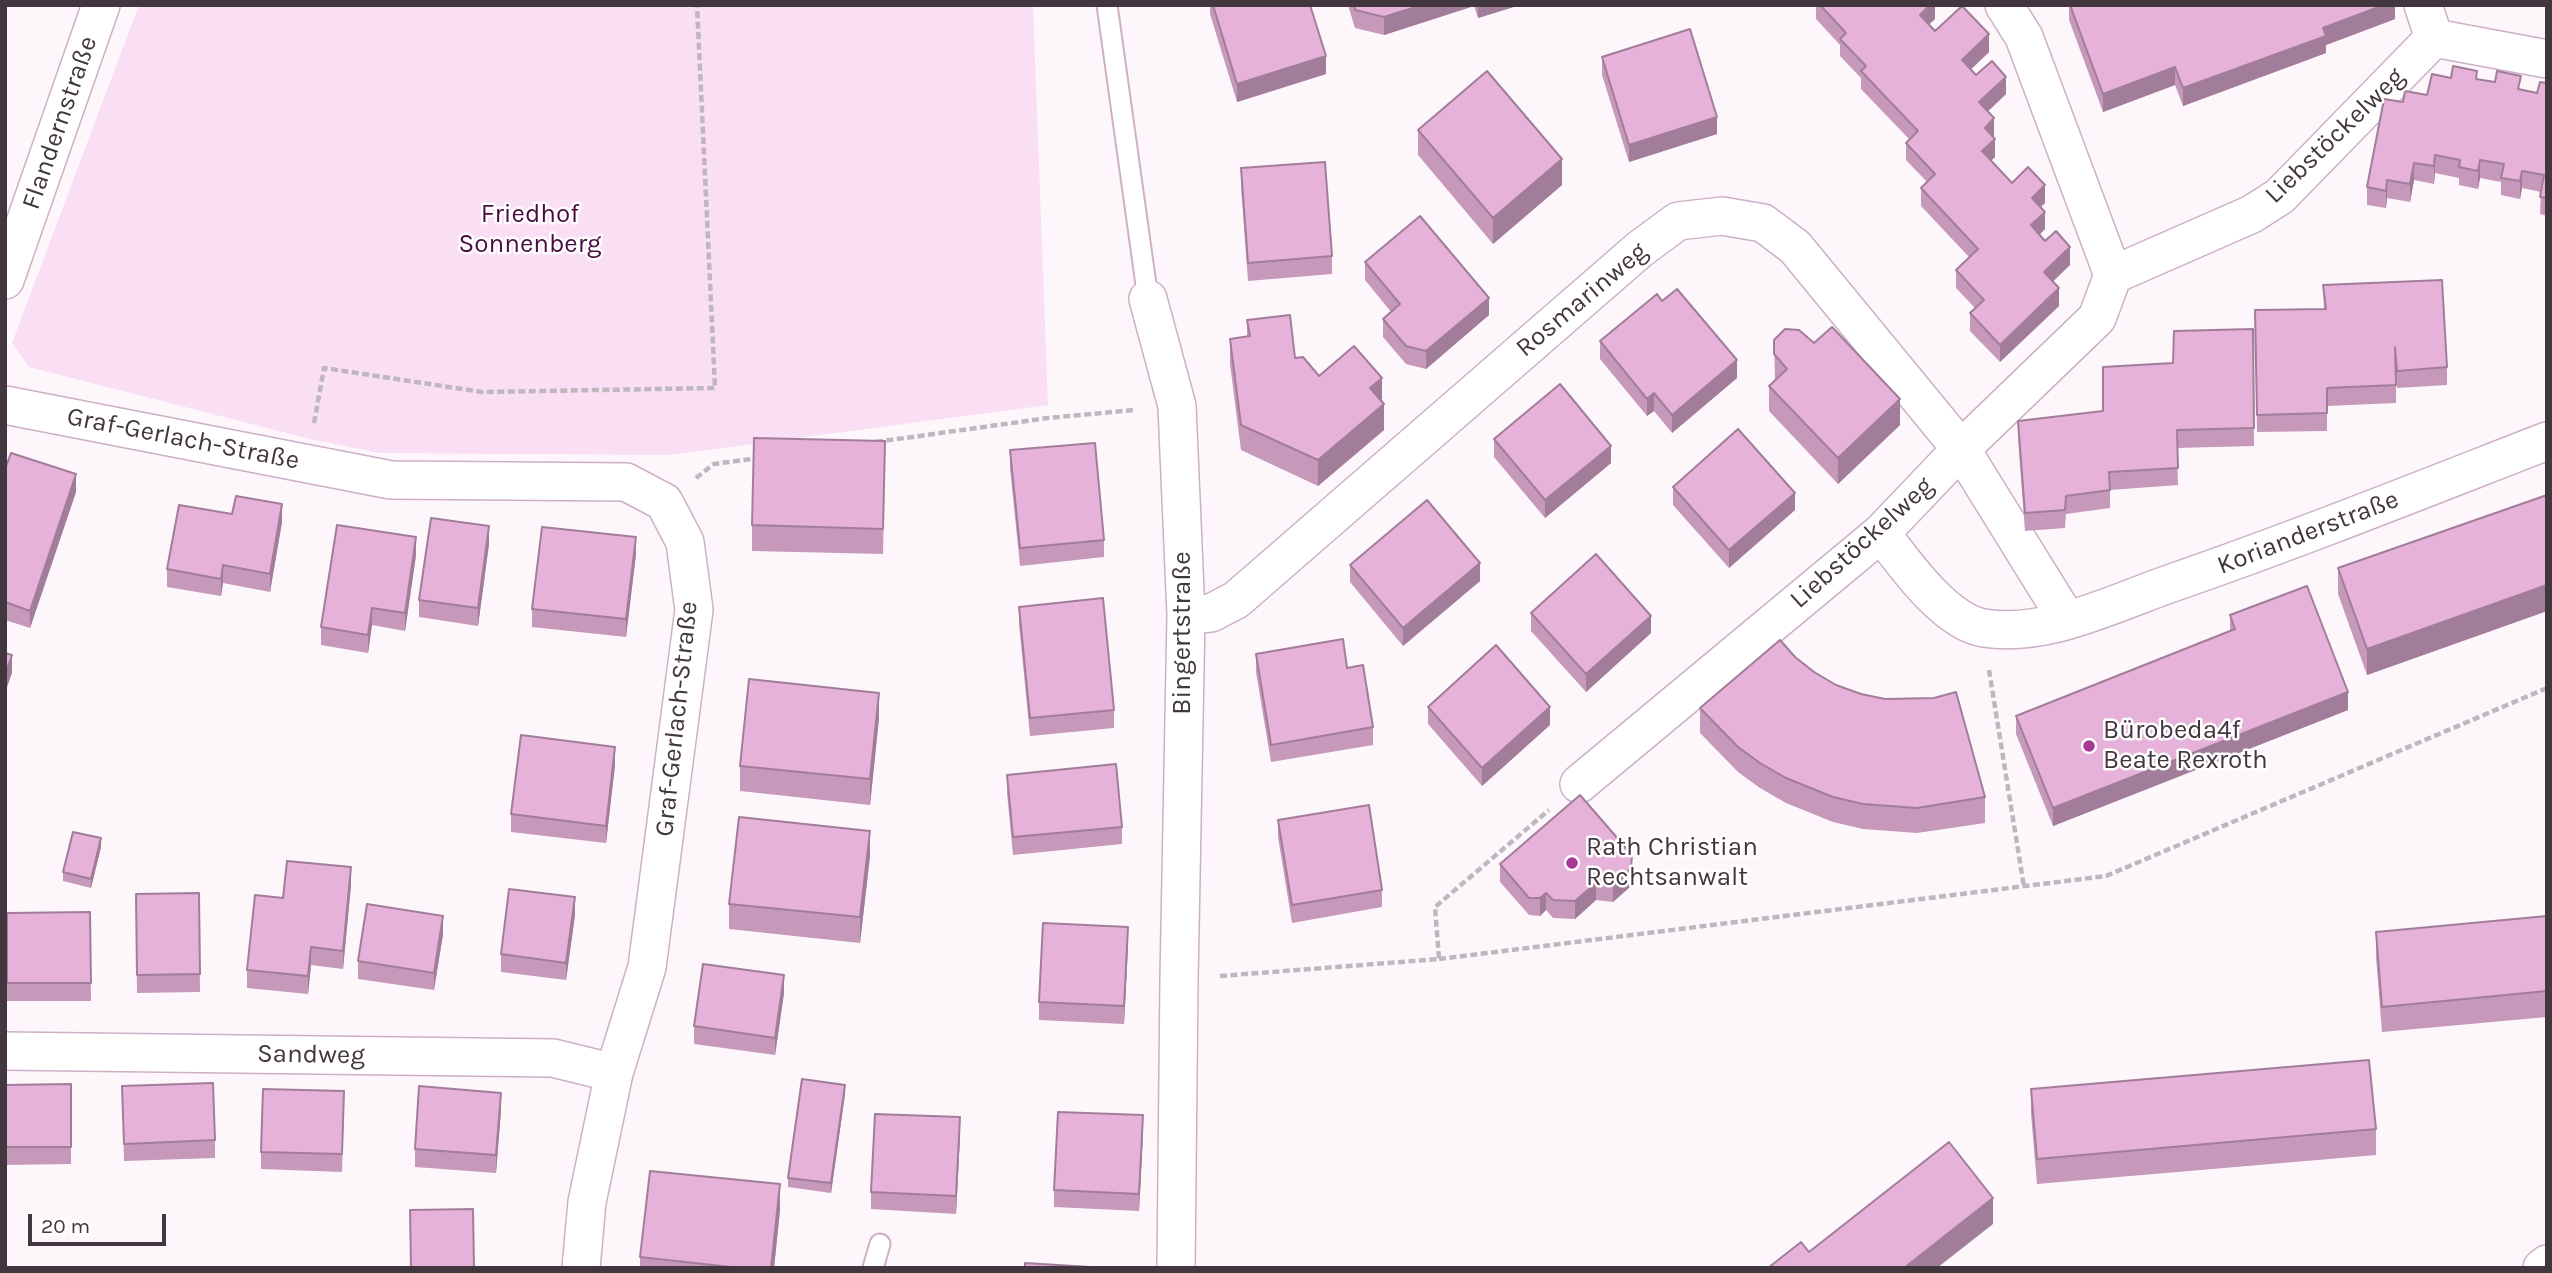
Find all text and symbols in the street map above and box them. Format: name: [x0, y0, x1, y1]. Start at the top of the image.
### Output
street label: Flandernstraße: [16, 32, 104, 214]
street label: Liebstöckelweg: [2259, 62, 2411, 210]
park label: Friedhof Sonnenberg: [459, 199, 601, 260]
street label: Rosmarinweg: [1510, 236, 1654, 364]
street label: Graf-Gerlach-Straße: [64, 401, 302, 477]
street label: Liebstöckelweg: [1784, 471, 1940, 615]
street label: Korianderstraße: [2213, 484, 2403, 582]
street label: Bingertstraße: [1167, 551, 1199, 715]
street label: Graf-Gerlach-Straße: [649, 600, 705, 838]
place label: Bürobeda4f Beate Rexroth: [2103, 715, 2268, 776]
marker: Bürobeda4f Beate Rexroth: [2081, 738, 2097, 754]
place label: Rath Christian Rechtsanwalt: [1586, 832, 1758, 894]
marker: Rath Christian Rechtsanwalt: [1564, 855, 1580, 871]
street label: Sandweg: [257, 1038, 365, 1072]
scale bar: [32, 1200, 170, 1244]
text: 20 m: [41, 1214, 90, 1238]

